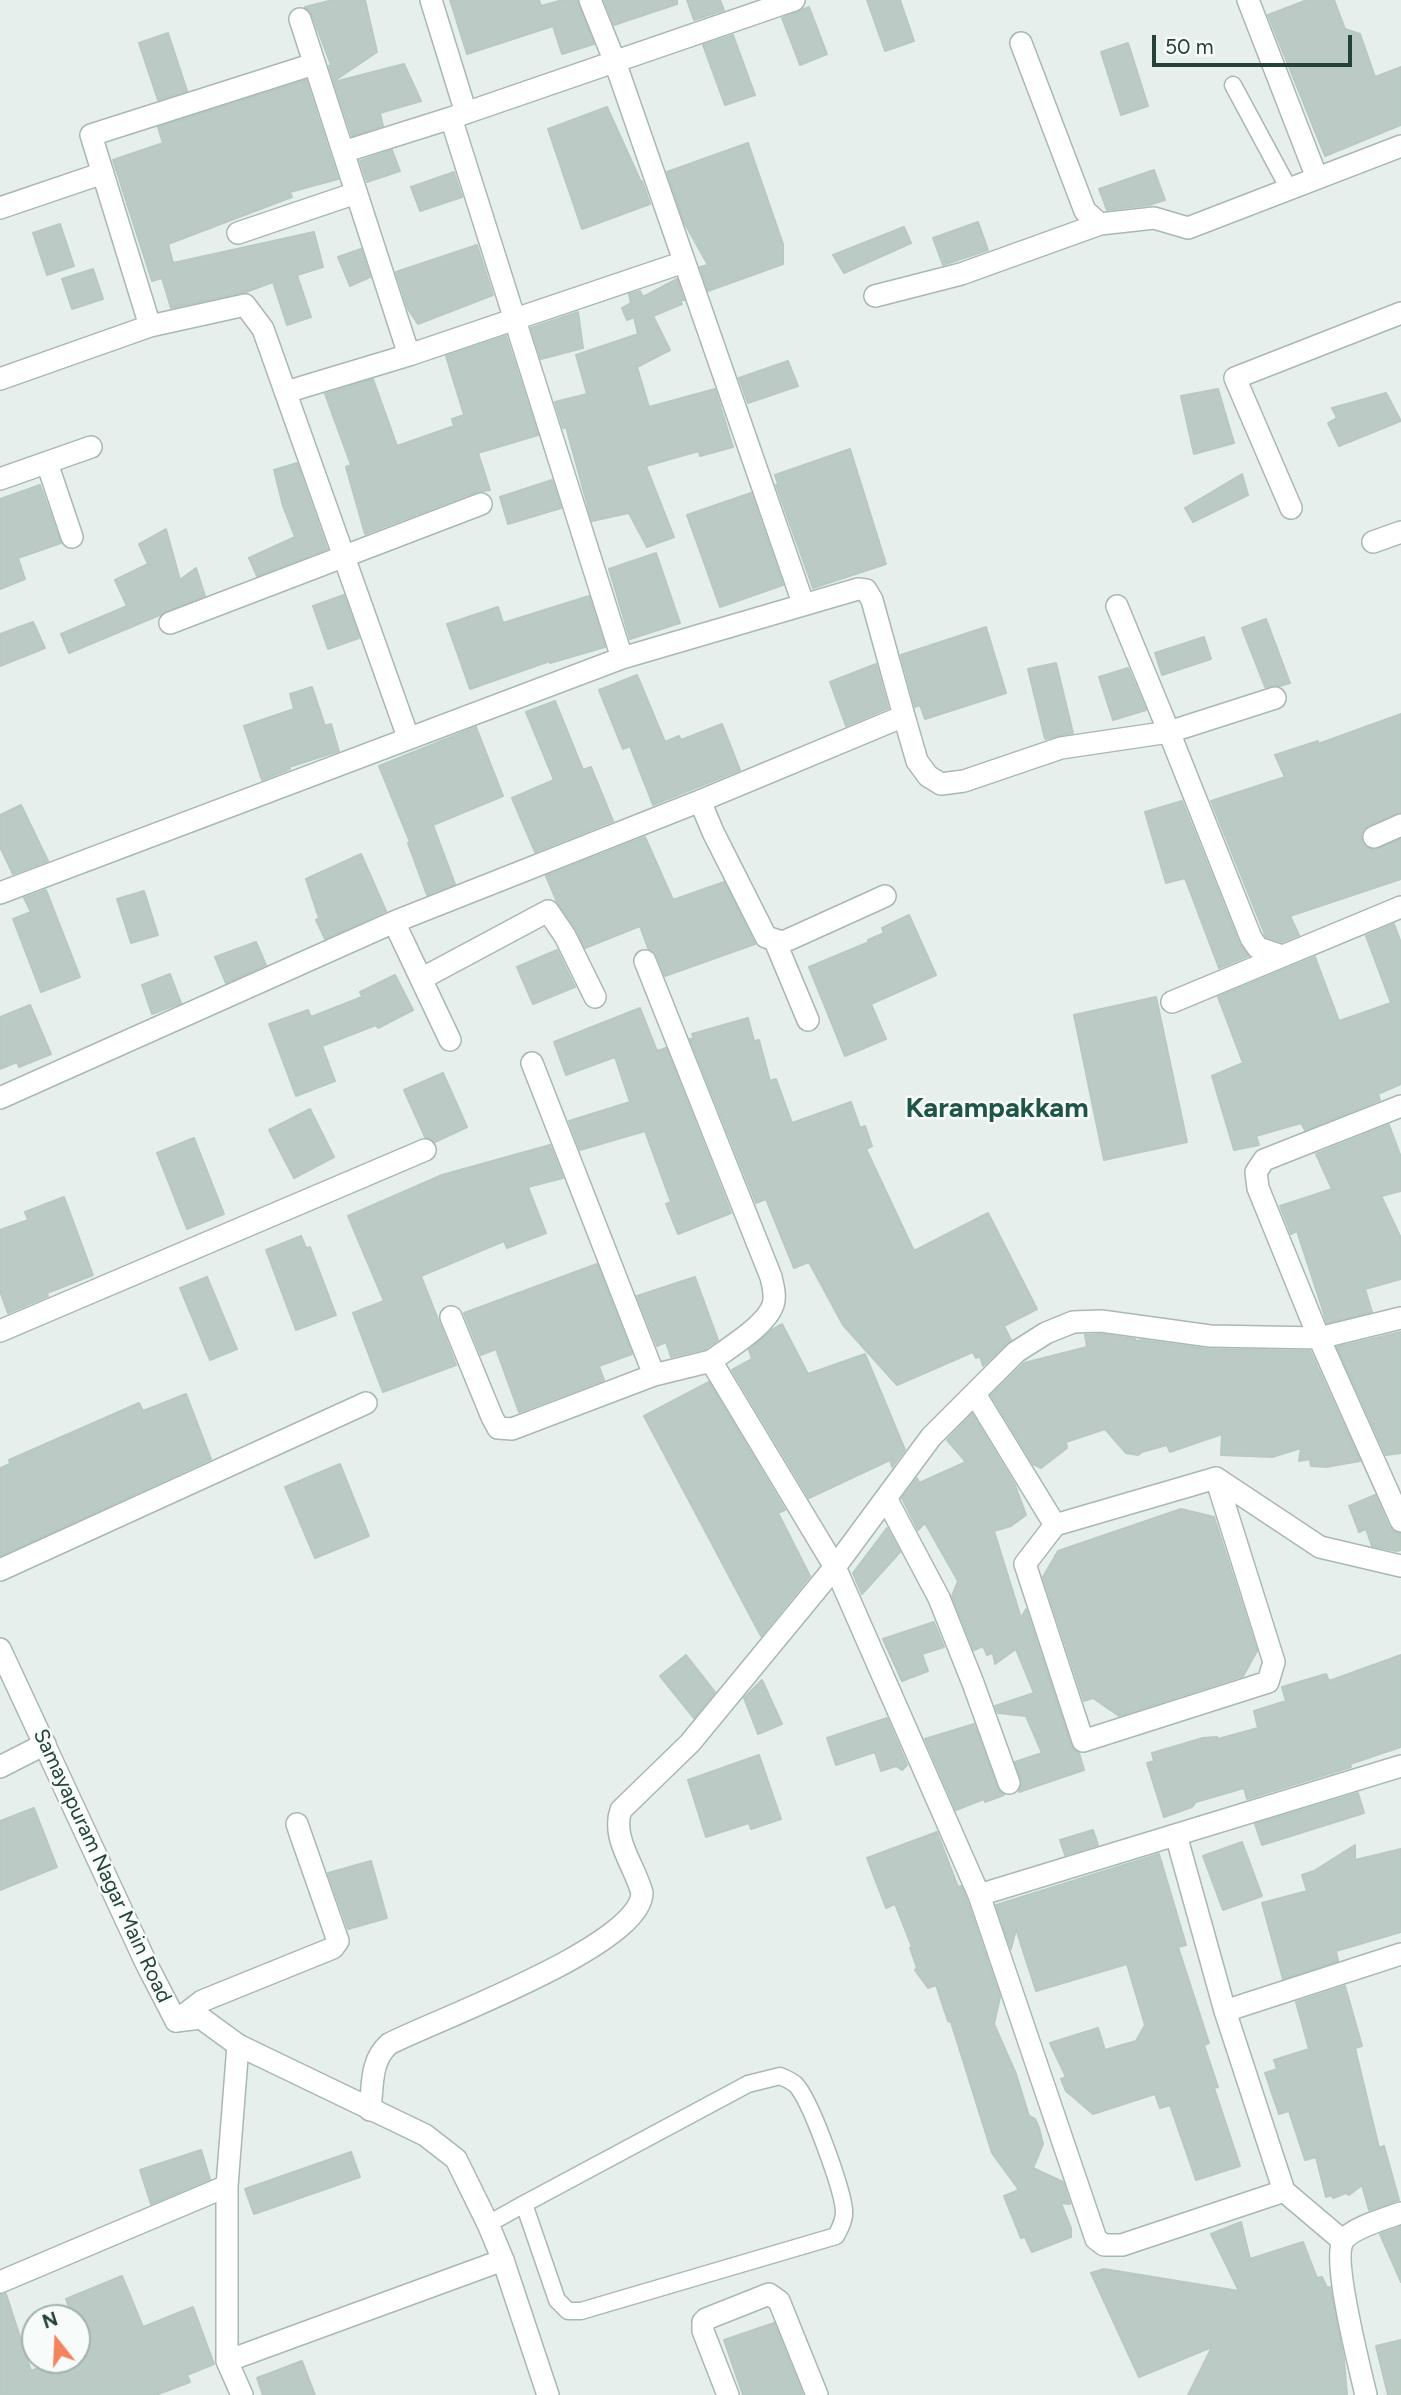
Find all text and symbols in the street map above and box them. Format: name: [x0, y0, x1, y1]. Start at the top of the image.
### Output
scale bar: [1156, 21, 1356, 65]
text: 50 m: [1165, 34, 1214, 59]
district label: Karampakkam: [905, 1092, 1089, 1126]
street label: Samayapuram Nagar Main Road: [27, 1725, 177, 2007]
north arrow: [21, 2304, 91, 2374]
text: N: [39, 2307, 61, 2334]

